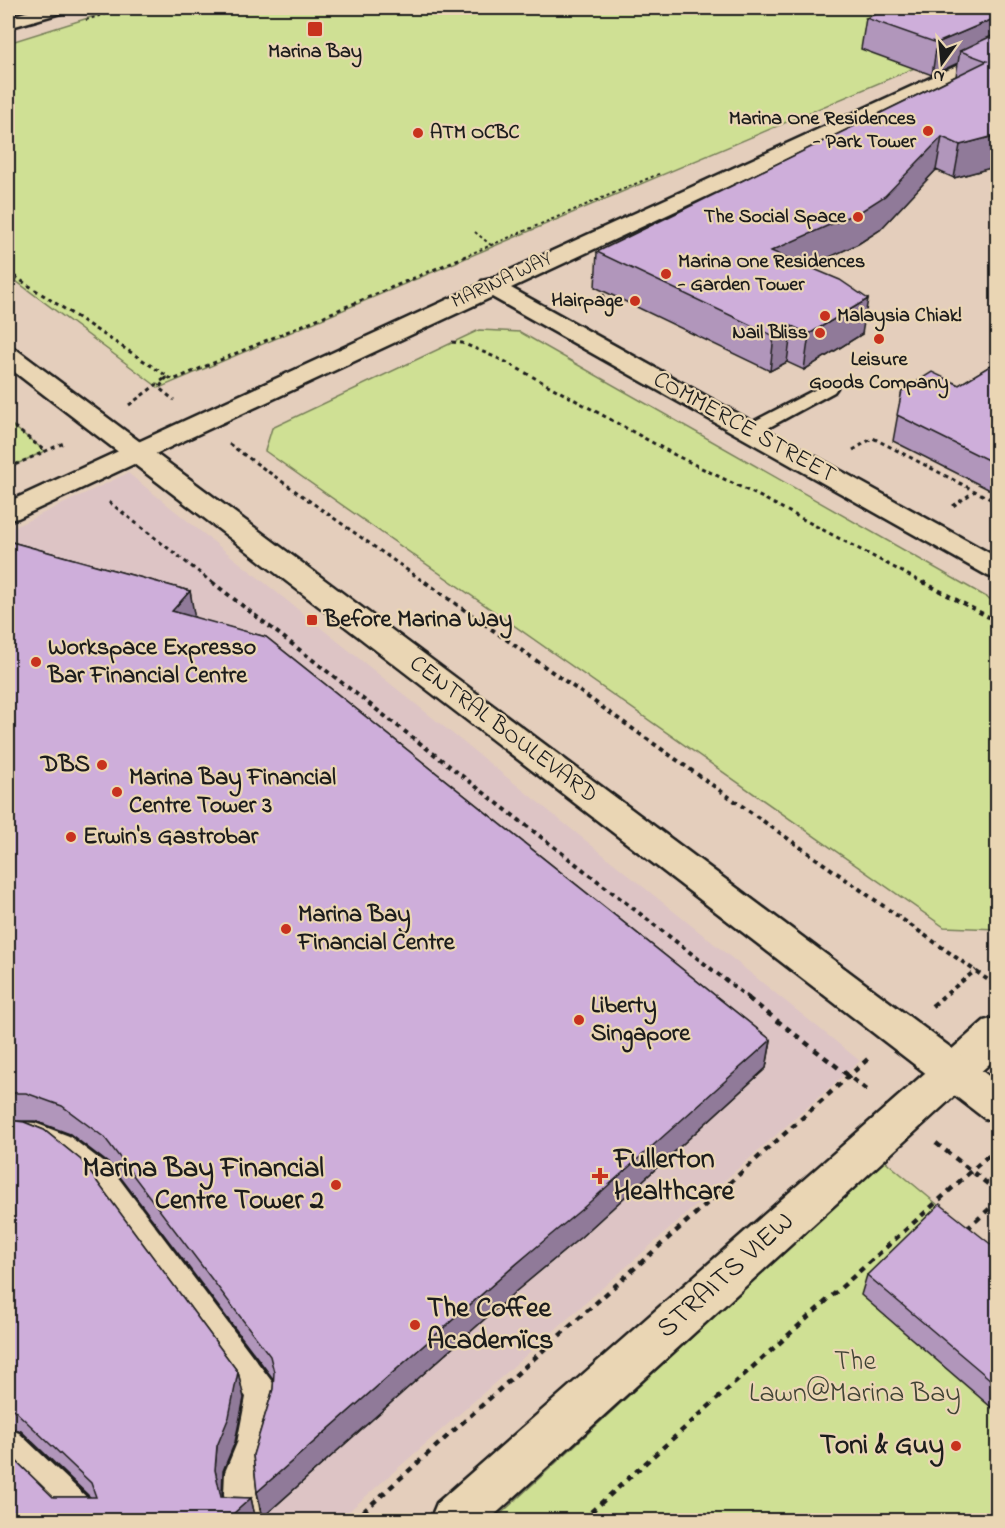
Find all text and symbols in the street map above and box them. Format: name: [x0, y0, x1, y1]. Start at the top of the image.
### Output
marker: Marina Bay: [306, 20, 324, 38]
north arrow: [912, 33, 972, 93]
place label: Marina Bay: [268, 38, 362, 68]
text: N: [930, 63, 947, 89]
place label: Marina One Residences - Park Tower: [729, 105, 917, 157]
place label: ATM OCBC: [430, 119, 519, 148]
marker: Marina One Residences - Park Tower: [921, 124, 935, 138]
marker: ATM OCBC: [411, 126, 425, 140]
place label: The Social Space: [704, 203, 847, 232]
marker: The Social Space: [851, 210, 865, 224]
street label: MARINA WAY: [447, 245, 557, 317]
place label: Marina One Residences - Garden Tower: [677, 248, 865, 300]
marker: Marina One Residences - Garden Tower: [659, 267, 673, 281]
place label: Hairpage: [551, 287, 624, 317]
marker: Hairpage: [628, 294, 642, 308]
place label: Malaysia Chiak!: [837, 302, 962, 332]
marker: Malaysia Chiak!: [818, 309, 832, 323]
place label: Nail Bliss: [732, 319, 808, 348]
marker: Nail Bliss: [813, 326, 827, 340]
marker: Leisure Goods Company: [872, 332, 886, 346]
place label: Leisure Goods Company: [809, 346, 949, 399]
street label: COMMERCE STREET: [646, 363, 842, 493]
place label: Before Marina Way: [323, 603, 512, 639]
marker: Before Marina Way: [305, 613, 319, 627]
place label: Workspace Expresso Bar Financial Centre: [47, 631, 256, 694]
street label: CENTRAL BOULEVARD: [401, 647, 605, 813]
marker: Workspace Expresso Bar Financial Centre: [29, 655, 43, 669]
place label: DBS: [40, 748, 90, 783]
marker: DBS: [95, 758, 109, 772]
place label: Marina Bay Financial Centre Tower 3: [129, 761, 336, 824]
marker: Marina Bay Financial Centre Tower 3: [110, 785, 124, 799]
place label: Erwin's Gastrobar: [83, 820, 259, 855]
marker: Erwin's Gastrobar: [64, 830, 78, 844]
place label: Marina Bay Financial Centre: [297, 898, 456, 961]
marker: Marina Bay Financial Centre: [279, 922, 293, 936]
place label: Liberty Singapore: [591, 989, 691, 1053]
marker: Liberty Singapore: [572, 1013, 586, 1027]
place label: Fullerton Healthcare: [612, 1140, 736, 1213]
place label: Marina Bay Financial Centre Tower 2: [82, 1149, 324, 1222]
marker: Fullerton Healthcare: [591, 1167, 609, 1185]
marker: Marina Bay Financial Centre Tower 2: [329, 1178, 343, 1192]
street label: STRAITS VIEW: [648, 1203, 804, 1349]
place label: The Coffee Academïcs: [427, 1289, 554, 1362]
marker: The Coffee Academïcs: [408, 1318, 422, 1332]
park label: The Lawn@Marina Bay: [749, 1342, 961, 1415]
place label: Toni & Guy: [820, 1426, 944, 1467]
marker: Toni & Guy: [949, 1439, 963, 1453]

